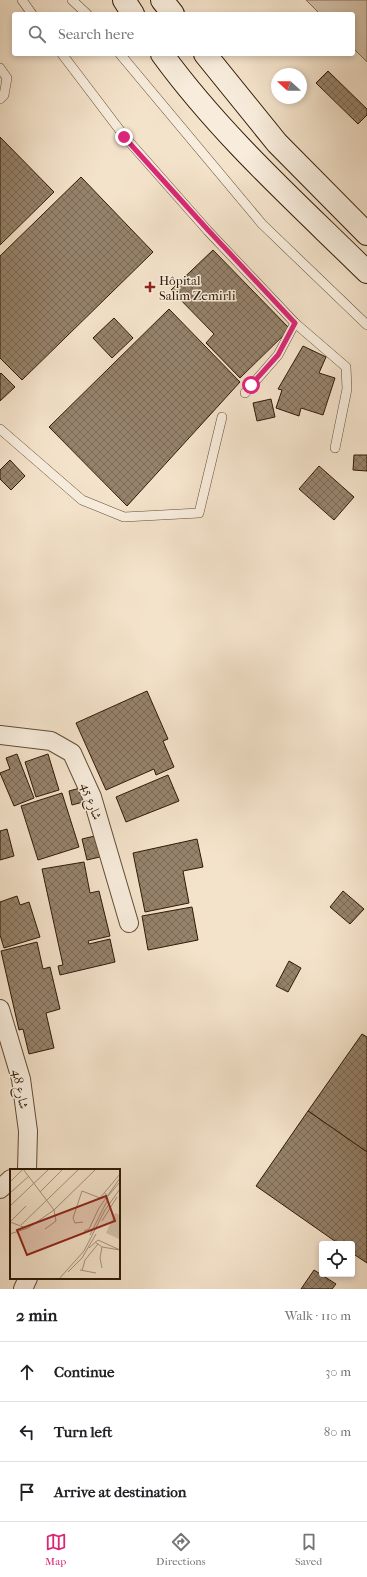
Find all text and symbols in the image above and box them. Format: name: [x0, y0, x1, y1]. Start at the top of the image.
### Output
search box: [12, 12, 355, 56]
icon: search: [26, 23, 48, 45]
text: Search here: [58, 25, 134, 43]
north arrow: [271, 68, 307, 104]
route end: [115, 128, 133, 146]
place label: Hôpital Salim Zemirli: [159, 273, 236, 303]
marker: Hôpital Salim Zemirli: [144, 281, 156, 293]
route start: [242, 376, 260, 394]
street label: شارع 45: [74, 781, 105, 823]
street label: شارع 48: [5, 1068, 32, 1111]
inset map: [10, 1169, 120, 1279]
map controls: [319, 1241, 355, 1277]
button: locate: [319, 1241, 355, 1277]
text: 2 min: [16, 1305, 57, 1325]
text: Walk · 110 m: [285, 1308, 351, 1323]
icon: ahead: [16, 1361, 38, 1383]
text: Continue: [54, 1363, 114, 1381]
text: 30 m: [325, 1364, 351, 1379]
icon: left: [16, 1421, 38, 1443]
text: Turn left: [54, 1423, 112, 1441]
text: 80 m: [324, 1424, 351, 1439]
icon: arrive: [16, 1481, 38, 1503]
text: Arrive at destination: [54, 1483, 186, 1501]
tab: Map: [45, 1531, 67, 1568]
tab: Directions: [156, 1531, 206, 1568]
tab: Saved: [295, 1531, 322, 1568]

